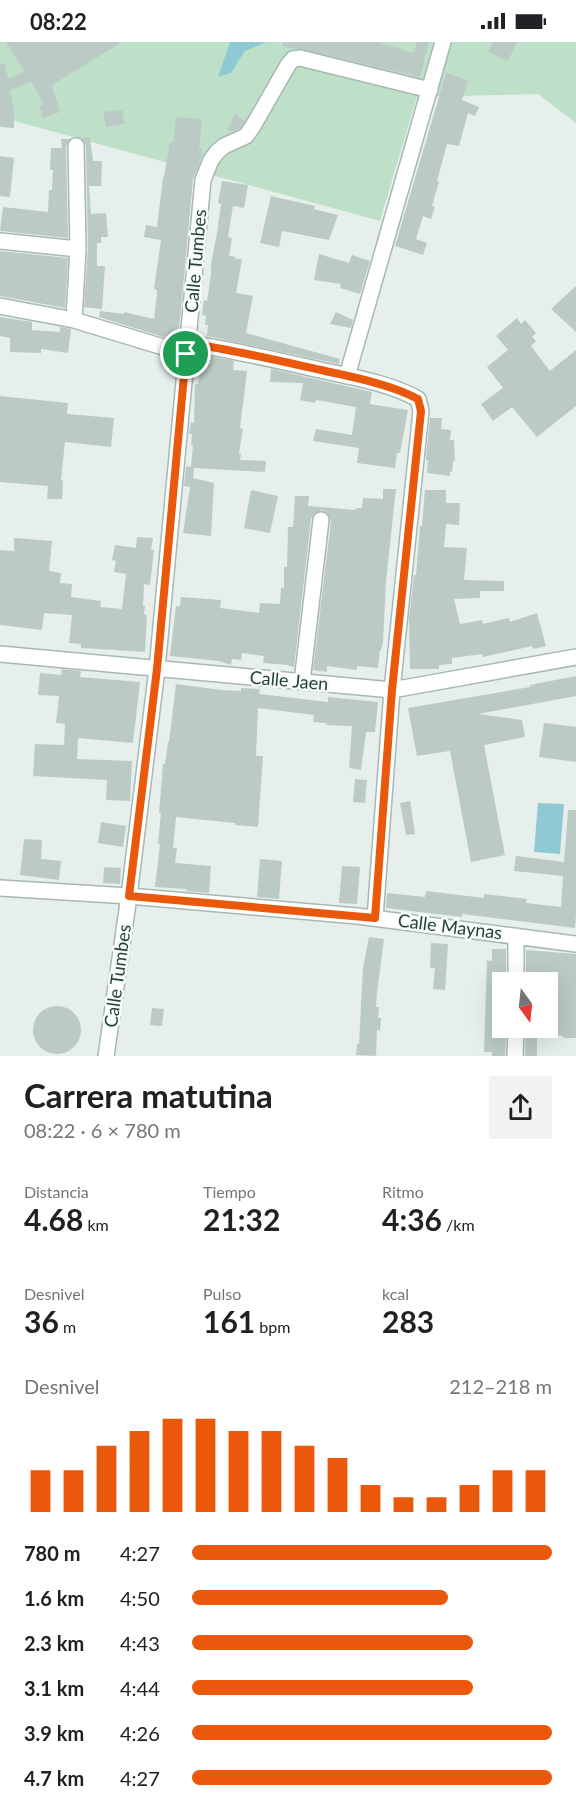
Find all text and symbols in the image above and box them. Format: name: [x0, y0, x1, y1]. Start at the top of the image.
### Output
text: 08:22: [30, 8, 87, 35]
street label: Calle Tumbes: [180, 208, 211, 314]
pin: [160, 328, 211, 379]
icon: arrive: [169, 337, 202, 370]
street label: Calle Jaen: [249, 666, 329, 694]
street label: Calle Maynas: [397, 909, 504, 943]
street label: Calle Tumbes: [99, 923, 135, 1029]
north arrow: [492, 972, 558, 1038]
map controls: [492, 972, 558, 1038]
text: Carrera matutina: [24, 1075, 273, 1115]
button: share: [489, 1076, 552, 1139]
text: 08:22 · 6 × 780 m: [24, 1118, 181, 1142]
text: Distancia: [24, 1182, 89, 1201]
text: Tiempo: [203, 1182, 256, 1201]
text: Ritmo: [382, 1182, 424, 1201]
text: 4.68: [24, 1201, 83, 1237]
text: 21:32: [203, 1201, 280, 1237]
text: 4:36: [382, 1201, 442, 1237]
text: km: [83, 1215, 109, 1234]
text: /km: [442, 1215, 475, 1234]
text: Desnivel: [24, 1284, 84, 1303]
text: Pulso: [203, 1284, 241, 1303]
text: kcal: [382, 1284, 409, 1303]
text: 36: [24, 1303, 59, 1339]
text: 161: [203, 1303, 255, 1339]
text: 283: [382, 1303, 434, 1339]
text: m: [59, 1317, 76, 1336]
text: bpm: [255, 1317, 290, 1336]
text: Desnivel: [24, 1374, 100, 1398]
text: 212–218 m: [449, 1374, 552, 1398]
text: 780 m: [24, 1541, 80, 1565]
text: 4:27: [120, 1541, 160, 1565]
text: 1.6 km: [24, 1586, 84, 1610]
text: 4:50: [120, 1586, 160, 1610]
text: 2.3 km: [24, 1631, 84, 1655]
text: 4:43: [120, 1631, 160, 1655]
text: 3.1 km: [24, 1676, 84, 1700]
text: 4:44: [120, 1676, 160, 1700]
text: 3.9 km: [24, 1721, 84, 1745]
text: 4:26: [120, 1721, 160, 1745]
text: 4.7 km: [24, 1766, 84, 1790]
text: 4:27: [120, 1766, 160, 1790]

